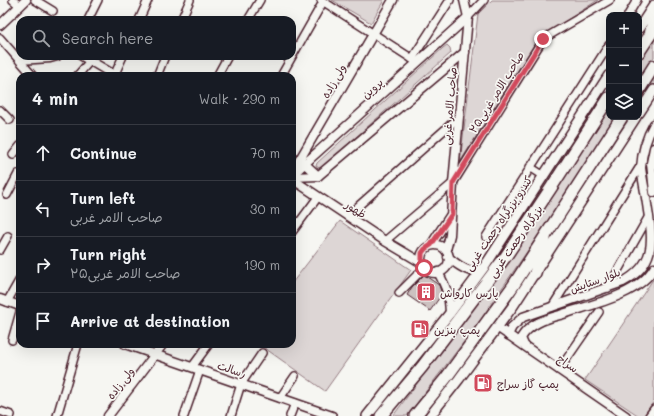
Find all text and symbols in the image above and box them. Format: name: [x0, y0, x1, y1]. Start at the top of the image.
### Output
map controls: [606, 12, 642, 120]
button: +: [606, 12, 642, 48]
search box: [16, 16, 296, 60]
icon: search: [30, 27, 52, 49]
text: Search here: [62, 28, 153, 48]
route end: [534, 30, 552, 48]
street label: صاحب الامر غربی۲۵: [465, 48, 528, 136]
button: −: [606, 48, 642, 84]
street label: ولی زاده: [317, 61, 350, 101]
street label: صاحب الامر غربی: [438, 66, 461, 146]
street label: پروین: [358, 74, 386, 102]
button: layers: [606, 84, 642, 120]
text: 4 min: [32, 87, 78, 109]
text: Walk · 290 m: [199, 90, 280, 107]
icon: ahead: [32, 142, 54, 164]
text: Continue: [70, 143, 137, 163]
text: 70 m: [250, 144, 280, 161]
street label: کندرو بزرگراه رحمت غربی: [461, 173, 535, 273]
text: Turn left: [70, 188, 135, 208]
street label: ظهور: [341, 196, 370, 222]
icon: left: [32, 198, 54, 220]
text: 30 m: [250, 200, 280, 217]
street label: بزرگراه رحمت غربی: [485, 202, 545, 280]
text: صاحب الامر غربی: [70, 208, 163, 225]
text: Turn right: [70, 244, 147, 264]
icon: right: [32, 254, 54, 276]
text: 190 m: [244, 256, 280, 273]
route start: [415, 259, 433, 277]
text: صاحب الامر غربی۲۵: [70, 264, 180, 281]
street label: بلوار ستایش: [568, 264, 623, 297]
building icon: پارس کارواش: [415, 281, 437, 303]
place label: پارس کارواش: [440, 285, 498, 300]
icon: arrive: [32, 310, 54, 332]
text: Arrive at destination: [70, 311, 230, 331]
fuel station icon: پمپ بنزین: [409, 318, 431, 340]
place label: پمپ بنزین: [434, 322, 480, 338]
street label: سراج: [554, 350, 582, 376]
street label: رسالت: [216, 357, 248, 381]
street label: ولی زاده: [103, 364, 138, 403]
fuel station icon: پمپ گاز سراج: [472, 372, 494, 394]
place label: پمپ گاز سراج: [497, 376, 559, 392]

